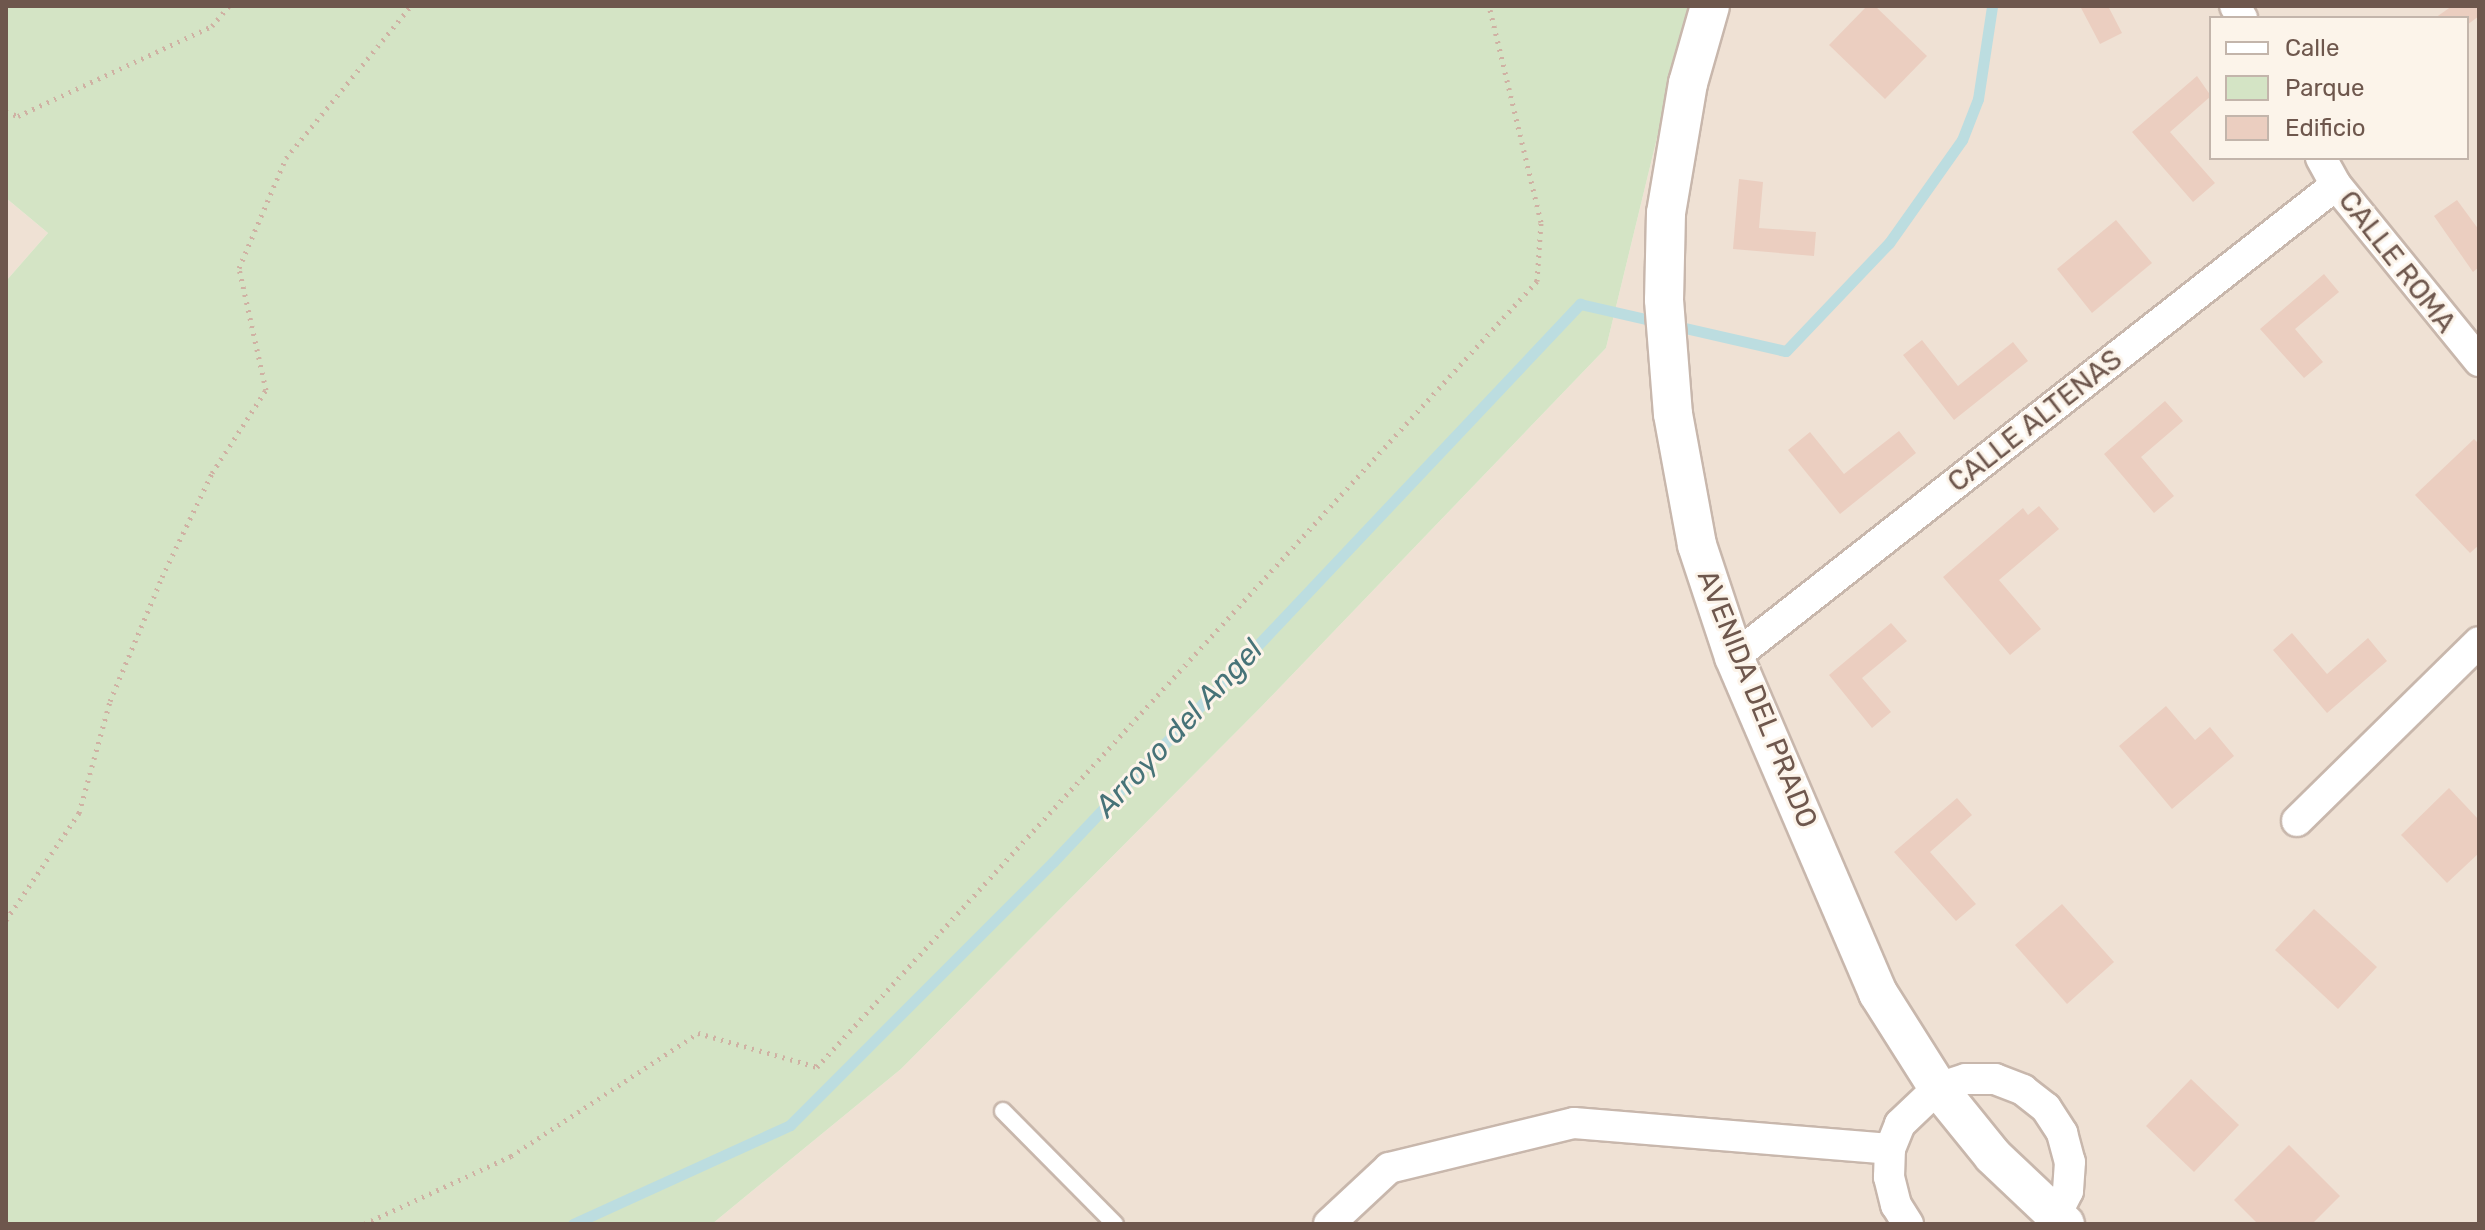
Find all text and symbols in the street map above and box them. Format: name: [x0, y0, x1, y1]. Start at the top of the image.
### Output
legend: [2209, 16, 2469, 160]
text: Calle: [2285, 34, 2339, 62]
text: Parque: [2285, 74, 2364, 102]
text: Edificio: [2285, 114, 2366, 142]
street label: CALLE ROMA: [2331, 184, 2463, 340]
street label: CALLE ALTENAS: [1941, 342, 2129, 500]
street label: AVENIDA DEL PRADO: [1690, 564, 1824, 834]
water label: Arroyo del Angel: [1087, 632, 1271, 824]

